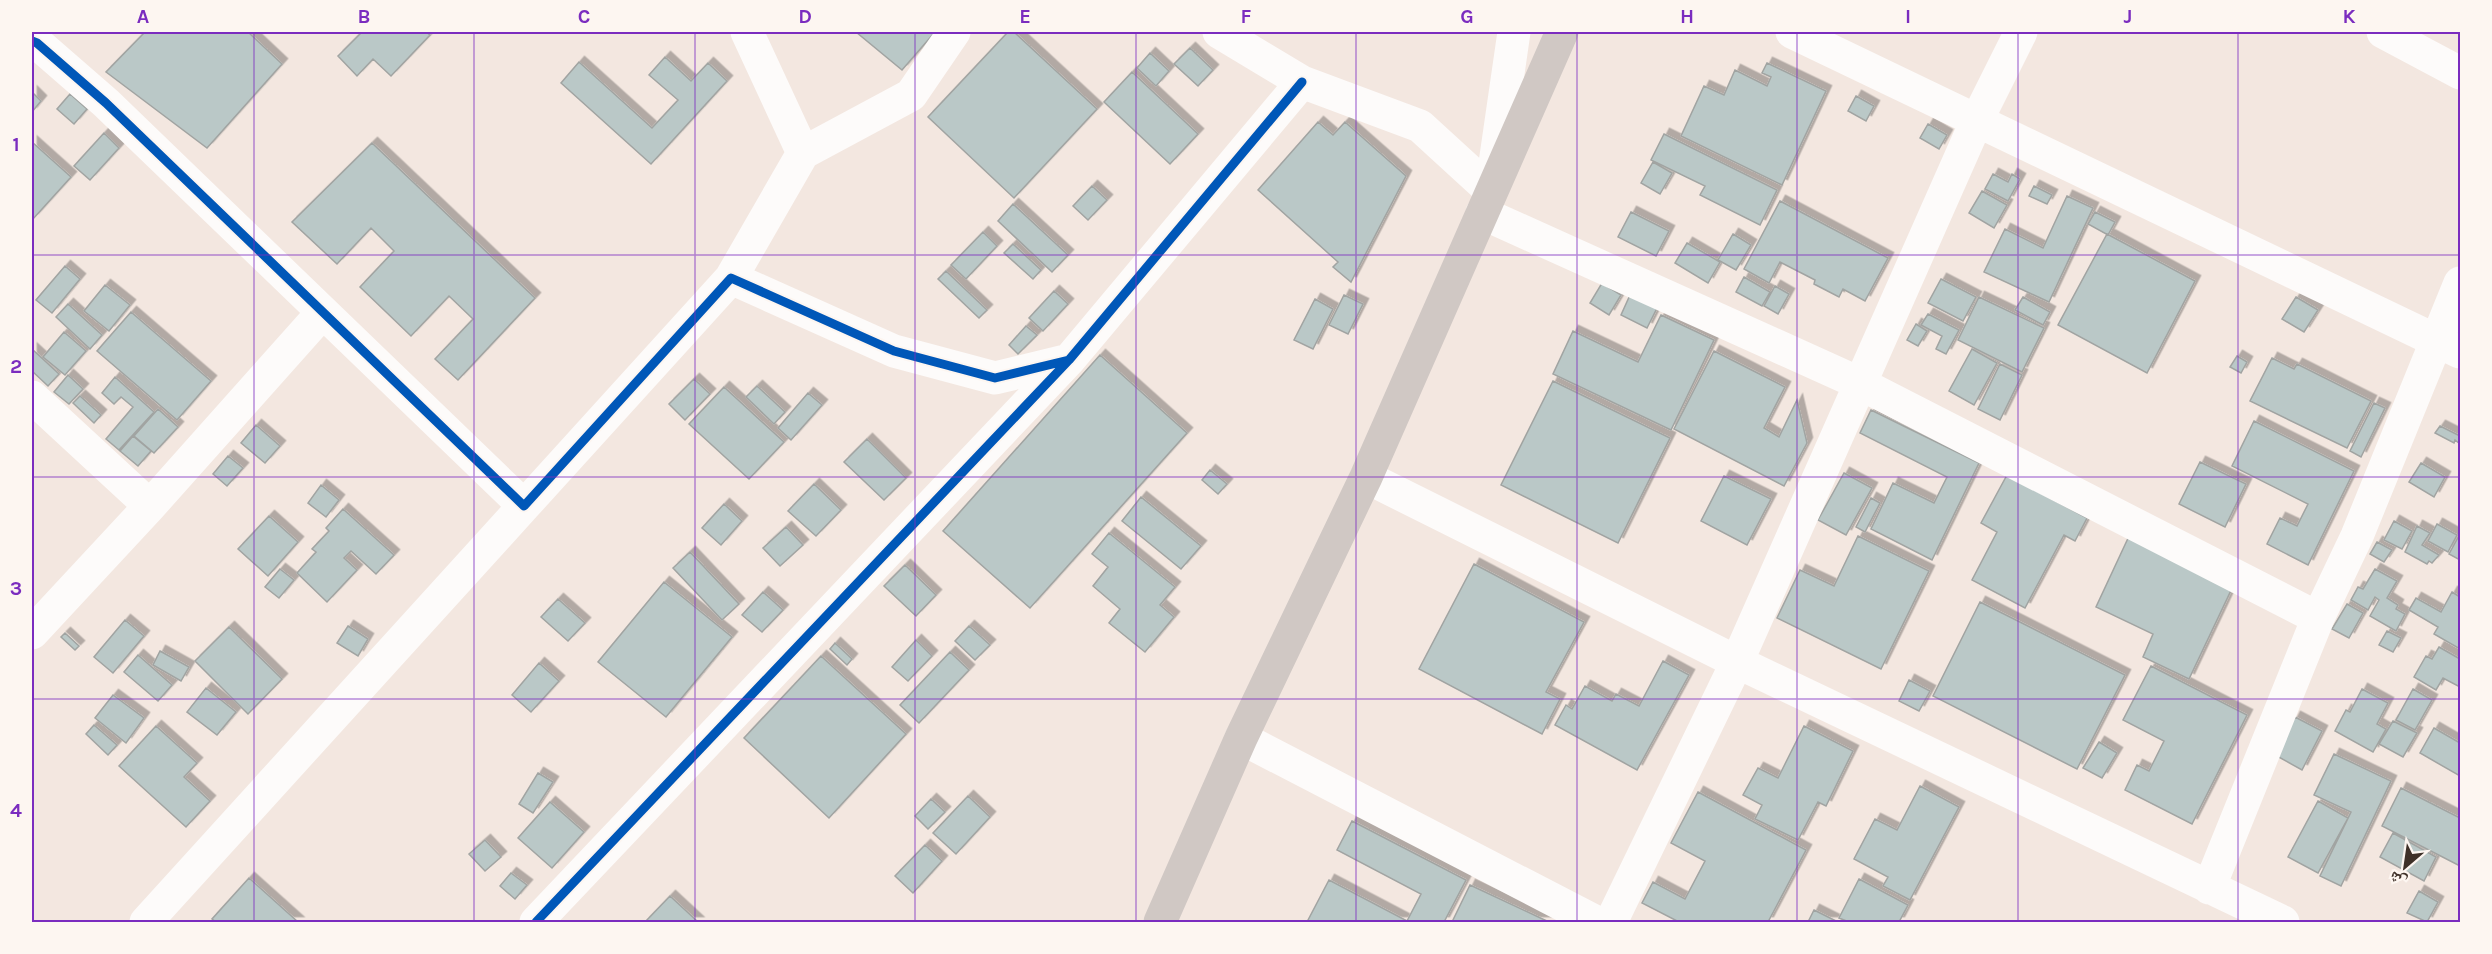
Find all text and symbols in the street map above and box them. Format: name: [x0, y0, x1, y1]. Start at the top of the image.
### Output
text: A: [137, 5, 150, 28]
text: B: [358, 5, 370, 28]
text: C: [578, 5, 590, 28]
text: D: [798, 5, 812, 28]
text: E: [1019, 5, 1031, 28]
text: F: [1241, 5, 1252, 28]
text: G: [1460, 5, 1474, 28]
text: H: [1680, 5, 1694, 28]
text: I: [1905, 5, 1911, 28]
text: J: [2124, 5, 2132, 28]
text: K: [2342, 5, 2356, 28]
text: 1: [12, 133, 20, 156]
text: 2: [10, 355, 22, 378]
text: 3: [10, 577, 22, 600]
text: 4: [10, 799, 22, 822]
north arrow: [2375, 837, 2435, 897]
text: ش: [2386, 867, 2410, 892]

